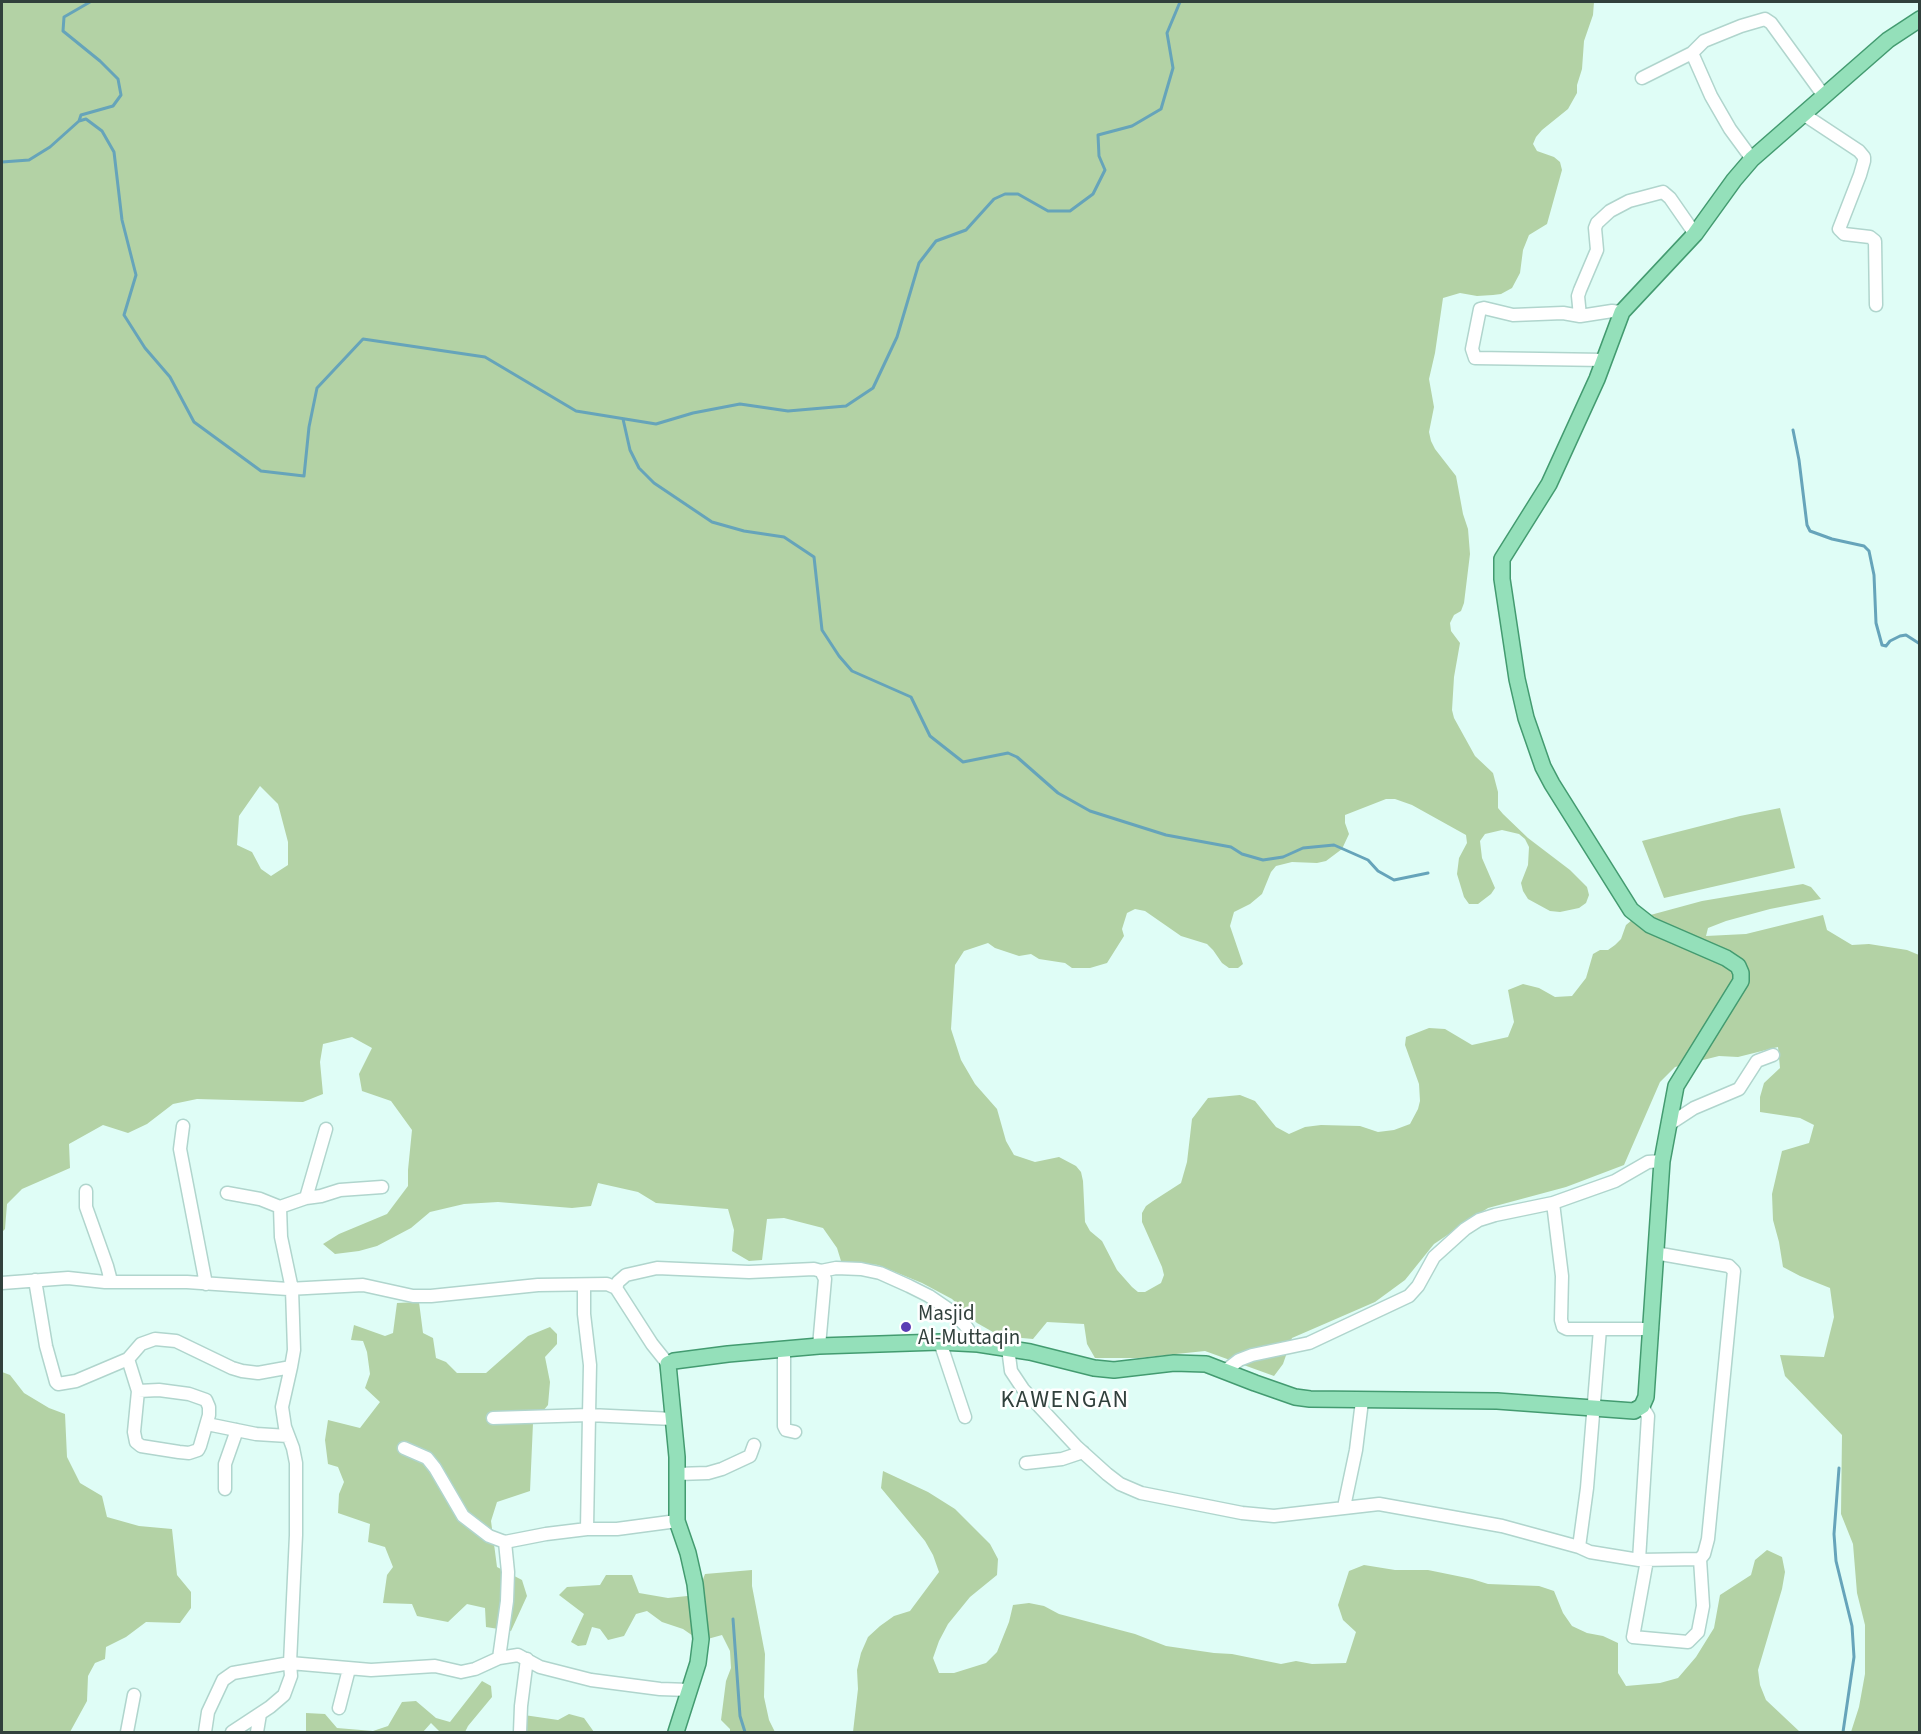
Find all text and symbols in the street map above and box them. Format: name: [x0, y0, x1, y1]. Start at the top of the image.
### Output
place label: Masjid Al-Muttaqin: [918, 1302, 1020, 1352]
marker: Masjid Al-Muttaqin: [899, 1320, 913, 1334]
district label: KAWENGAN: [1000, 1388, 1130, 1416]

